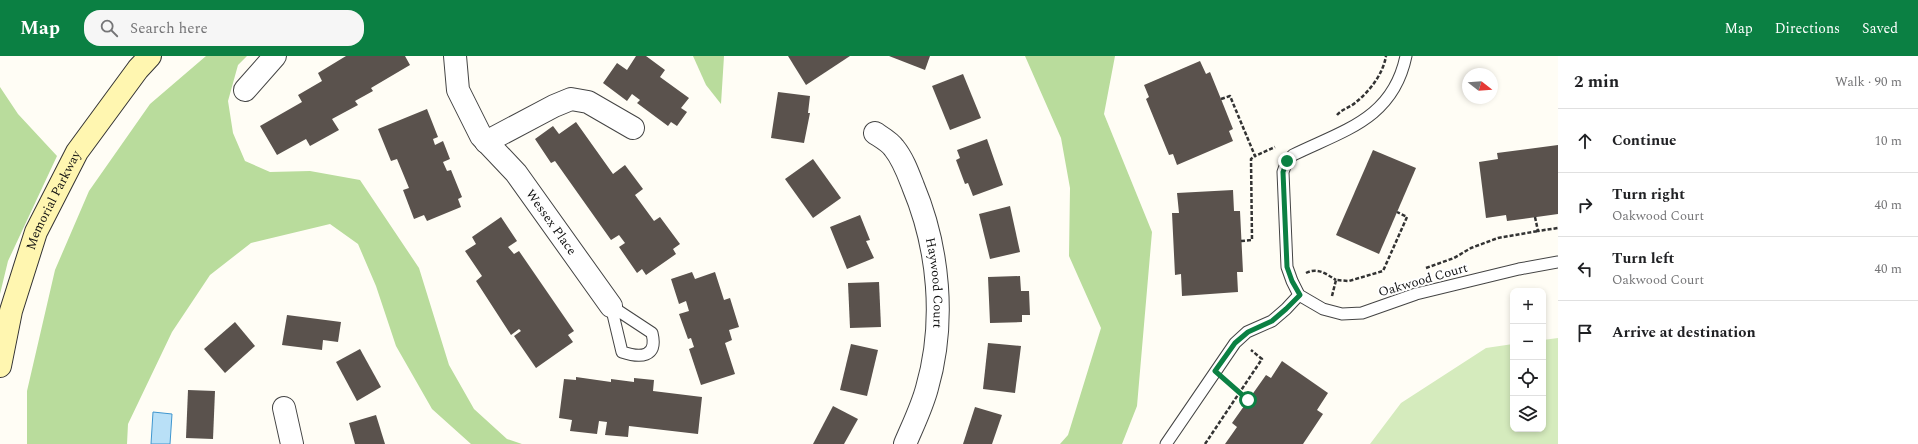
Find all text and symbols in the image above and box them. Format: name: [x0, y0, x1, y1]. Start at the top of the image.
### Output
search box: [84, 10, 364, 46]
text: Map: [20, 14, 60, 43]
icon: search: [98, 17, 120, 39]
text: Search here: [130, 17, 208, 40]
text: Map: [1725, 18, 1753, 39]
text: Directions: [1775, 18, 1840, 39]
text: Saved: [1862, 18, 1898, 39]
north arrow: [1462, 68, 1498, 104]
text: 2 min: [1574, 69, 1619, 95]
text: Walk · 90 m: [1835, 72, 1902, 92]
text: Continue: [1612, 129, 1677, 152]
icon: ahead: [1574, 130, 1596, 152]
text: 10 m: [1875, 131, 1902, 151]
street label: Memorial Parkway: [21, 146, 86, 253]
route end: [1278, 152, 1296, 170]
text: Turn right: [1612, 183, 1685, 206]
street label: Wessex Place: [521, 185, 582, 259]
icon: right: [1574, 194, 1596, 216]
text: 40 m: [1875, 195, 1902, 215]
text: Oakwood Court: [1612, 206, 1704, 226]
street label: Haywood Court: [920, 236, 948, 329]
text: Turn left: [1612, 247, 1674, 270]
street label: Oakwood Court: [1376, 258, 1470, 302]
icon: left: [1574, 258, 1596, 280]
text: 40 m: [1875, 259, 1902, 279]
text: Oakwood Court: [1612, 270, 1704, 290]
map controls: [1510, 288, 1546, 432]
button: +: [1510, 288, 1546, 324]
text: Arrive at destination: [1612, 321, 1756, 344]
icon: arrive: [1574, 322, 1596, 344]
button: −: [1510, 324, 1546, 360]
button: locate: [1510, 360, 1546, 396]
route start: [1239, 391, 1257, 409]
button: layers: [1510, 396, 1546, 432]

